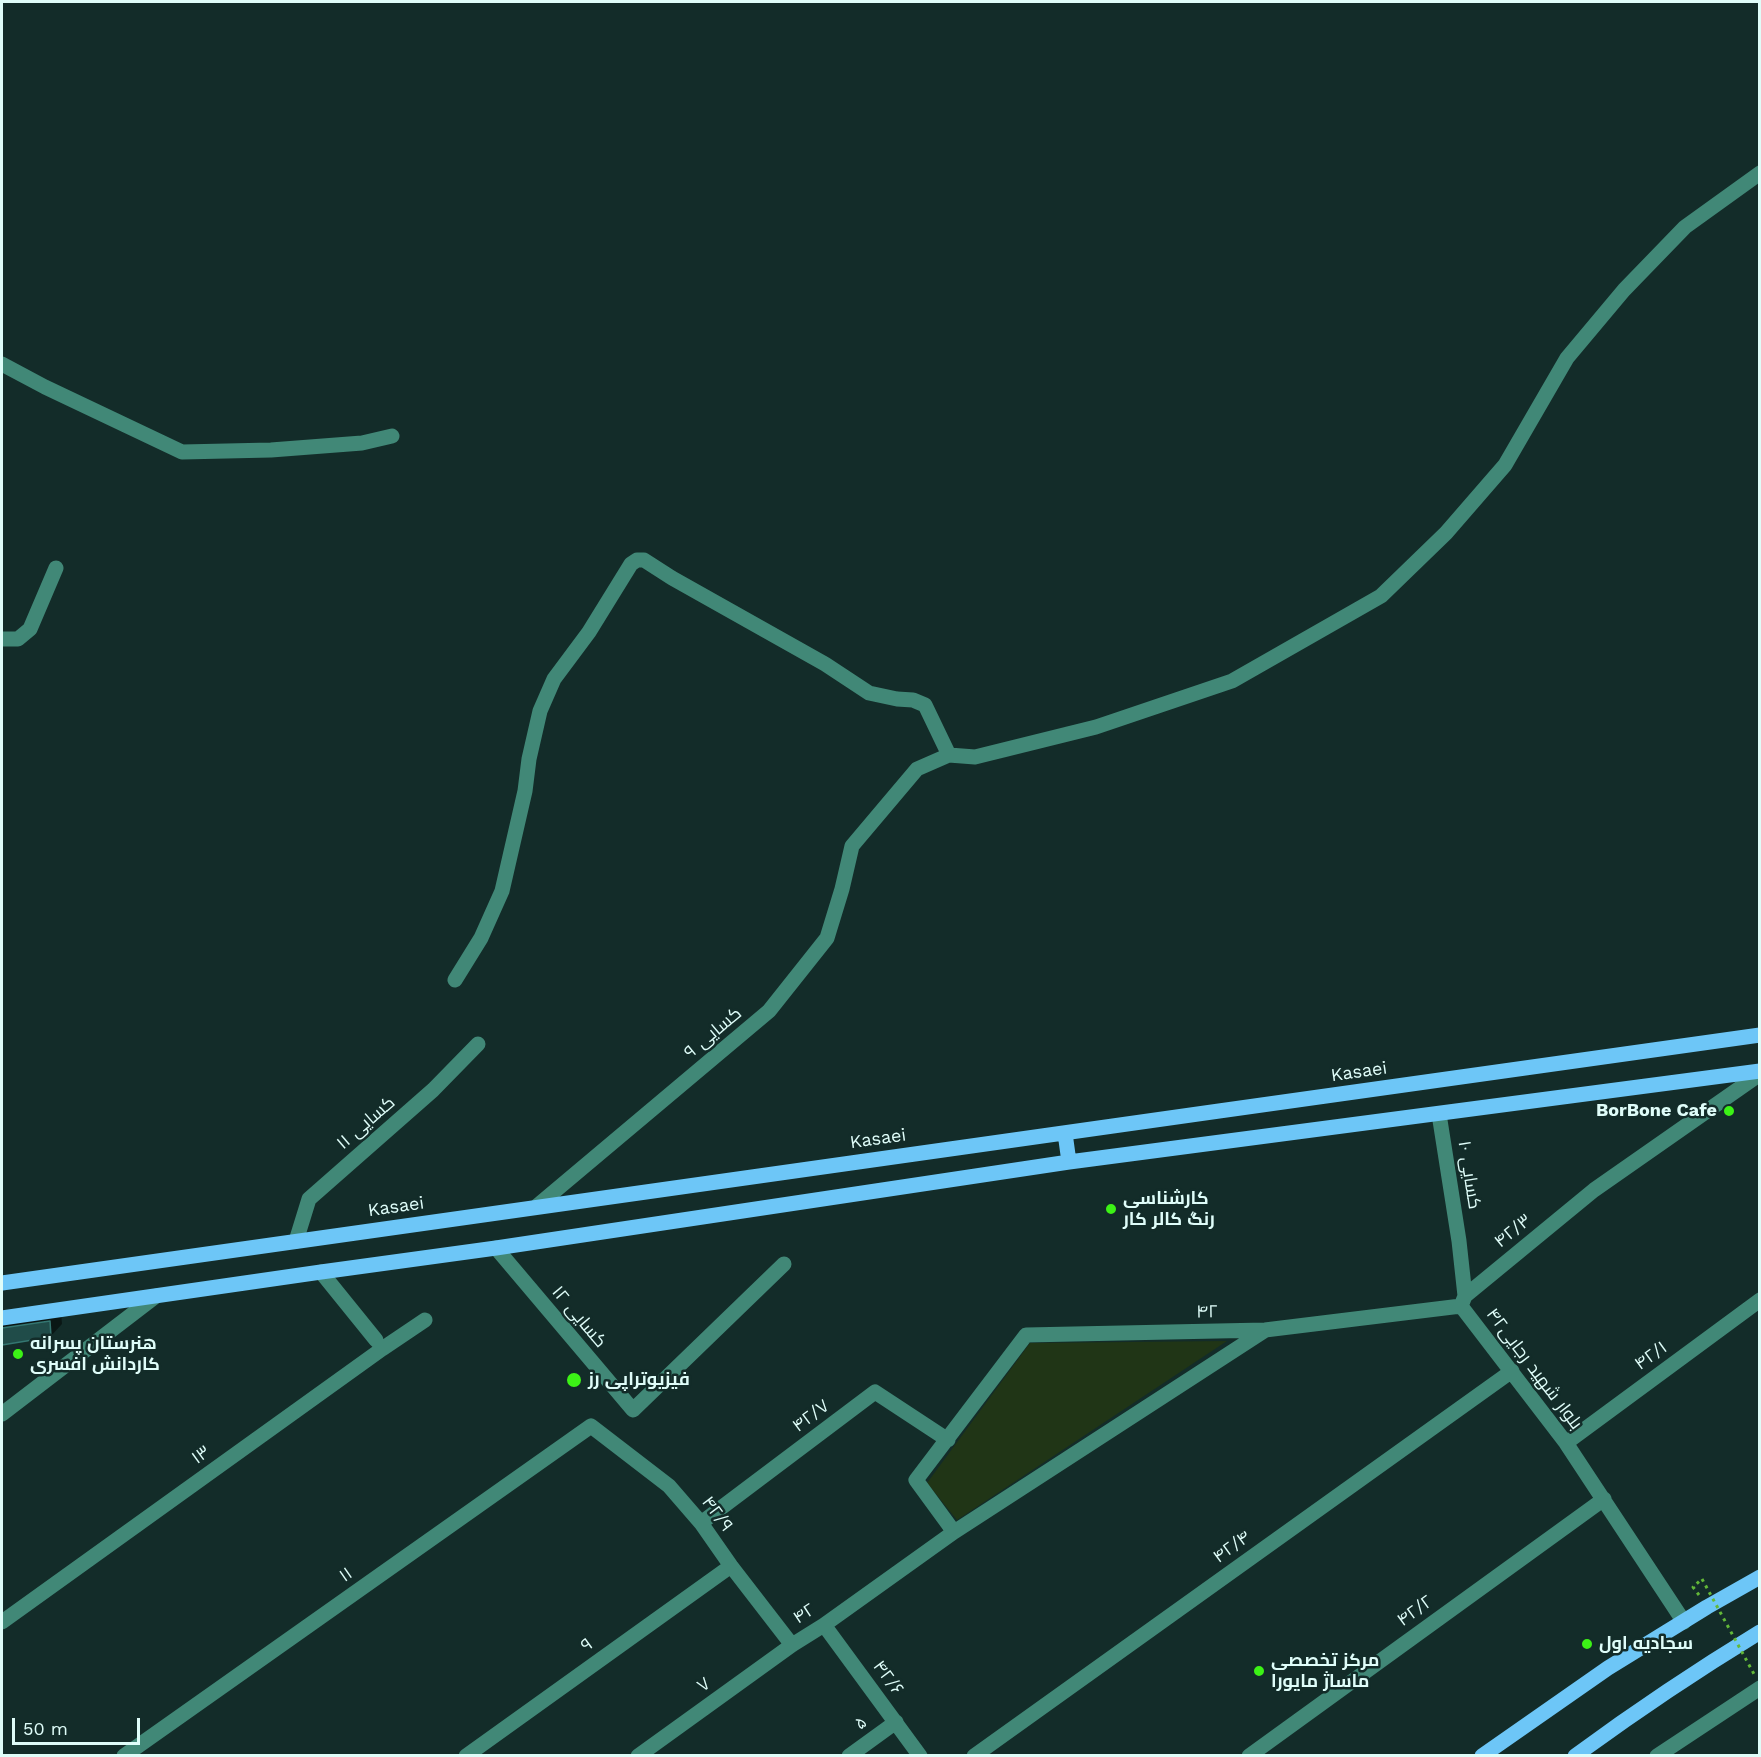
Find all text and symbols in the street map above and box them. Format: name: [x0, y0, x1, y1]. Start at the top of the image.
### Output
street label: ۹ کسایی: [680, 1003, 746, 1063]
street label: Kasaei: [1329, 1057, 1389, 1087]
street label: ۱۱ کسایی: [332, 1092, 400, 1154]
place label: BorBone Cafe: [1596, 1100, 1717, 1122]
marker: BorBone Cafe: [1722, 1104, 1736, 1118]
street label: Kasaei: [848, 1124, 908, 1154]
street label: ۱۰ کسایی: [1453, 1139, 1485, 1211]
place label: کارشناسی رنگ کالر کار: [1123, 1188, 1215, 1230]
street label: Kasaei: [366, 1192, 426, 1222]
marker: کارشناسی رنگ کالر کار: [1104, 1202, 1118, 1216]
street label: ۴۲/۳: [1490, 1210, 1536, 1252]
street label: ۱۲ کسایی: [547, 1282, 611, 1352]
street label: ۴۲: [1196, 1301, 1218, 1323]
street label: بلوار شهید رجایی۴۲: [1481, 1304, 1587, 1434]
place label: هنرستان پسرانه کاردانش افسری: [30, 1333, 160, 1376]
street label: ۴۲/۱: [1631, 1337, 1671, 1375]
marker: هنرستان پسرانه کاردانش افسری: [11, 1347, 25, 1361]
place label: فیزیوتراپی رز: [588, 1369, 690, 1391]
marker: فیزیوتراپی رز: [565, 1371, 583, 1389]
street label: ۴۲/۷: [788, 1395, 834, 1437]
street label: ۱۳: [187, 1441, 215, 1469]
street label: ۴۲/۹: [697, 1492, 737, 1536]
street label: ۴۲/۴: [1209, 1526, 1255, 1568]
street label: ۱۱: [335, 1563, 357, 1587]
street label: ۴۲/۲: [1393, 1591, 1437, 1631]
street label: ۴۲: [789, 1599, 819, 1629]
place label: سجادیه اول: [1599, 1633, 1693, 1655]
street label: ۹: [577, 1634, 597, 1656]
marker: سجادیه اول: [1580, 1637, 1594, 1651]
place label: مرکز تخصصی ماساژ مایورا: [1271, 1650, 1379, 1692]
street label: ۴۲/۶: [868, 1656, 908, 1700]
marker: مرکز تخصصی ماساژ مایورا: [1252, 1664, 1266, 1678]
street label: ۷: [693, 1673, 715, 1697]
scale bar: [15, 1706, 142, 1744]
street label: ۵: [851, 1711, 871, 1735]
text: 50 m: [23, 1718, 68, 1739]

